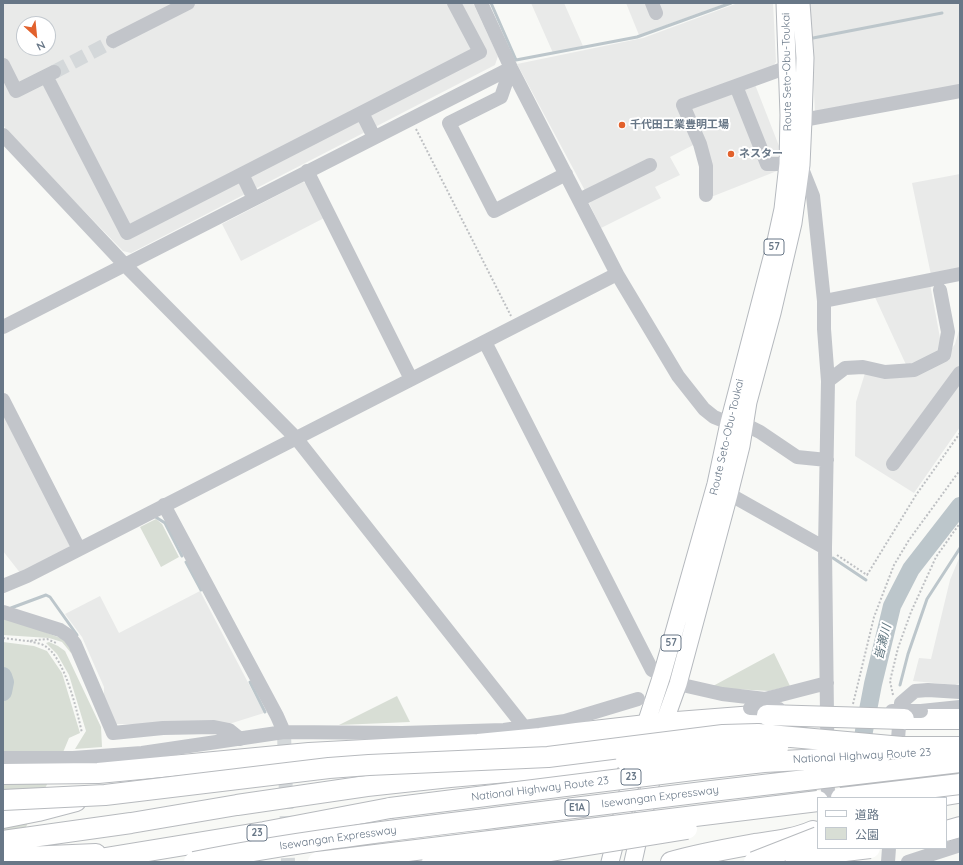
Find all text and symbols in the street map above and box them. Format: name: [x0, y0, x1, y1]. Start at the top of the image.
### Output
street label: Route Seto-Obu-Toukai: [779, 12, 795, 132]
north arrow: [16, 16, 56, 56]
text: N: [34, 38, 48, 54]
place label: 千代田工業豊明工場: [630, 118, 729, 132]
marker: 千代田工業豊明工場: [617, 120, 627, 130]
place label: ネスター: [739, 147, 783, 161]
marker: ネスター: [726, 149, 736, 159]
road number: 57: [764, 239, 784, 255]
street label: Route Seto-Obu-Toukai: [707, 378, 747, 496]
water label: 皆瀬川: [872, 623, 894, 661]
road number: 57: [661, 635, 681, 651]
street label: National Highway Route 23: [792, 746, 932, 766]
road number: 23: [621, 769, 641, 785]
street label: National Highway Route 23: [470, 774, 610, 804]
street label: Isewangan Expressway: [600, 783, 720, 811]
legend: [817, 797, 947, 849]
road number: E1A: [565, 800, 589, 816]
text: 道路: [855, 807, 879, 822]
street label: Isewangan Expressway: [279, 823, 397, 853]
road number: 23: [247, 825, 267, 841]
text: 公園: [855, 827, 879, 842]

